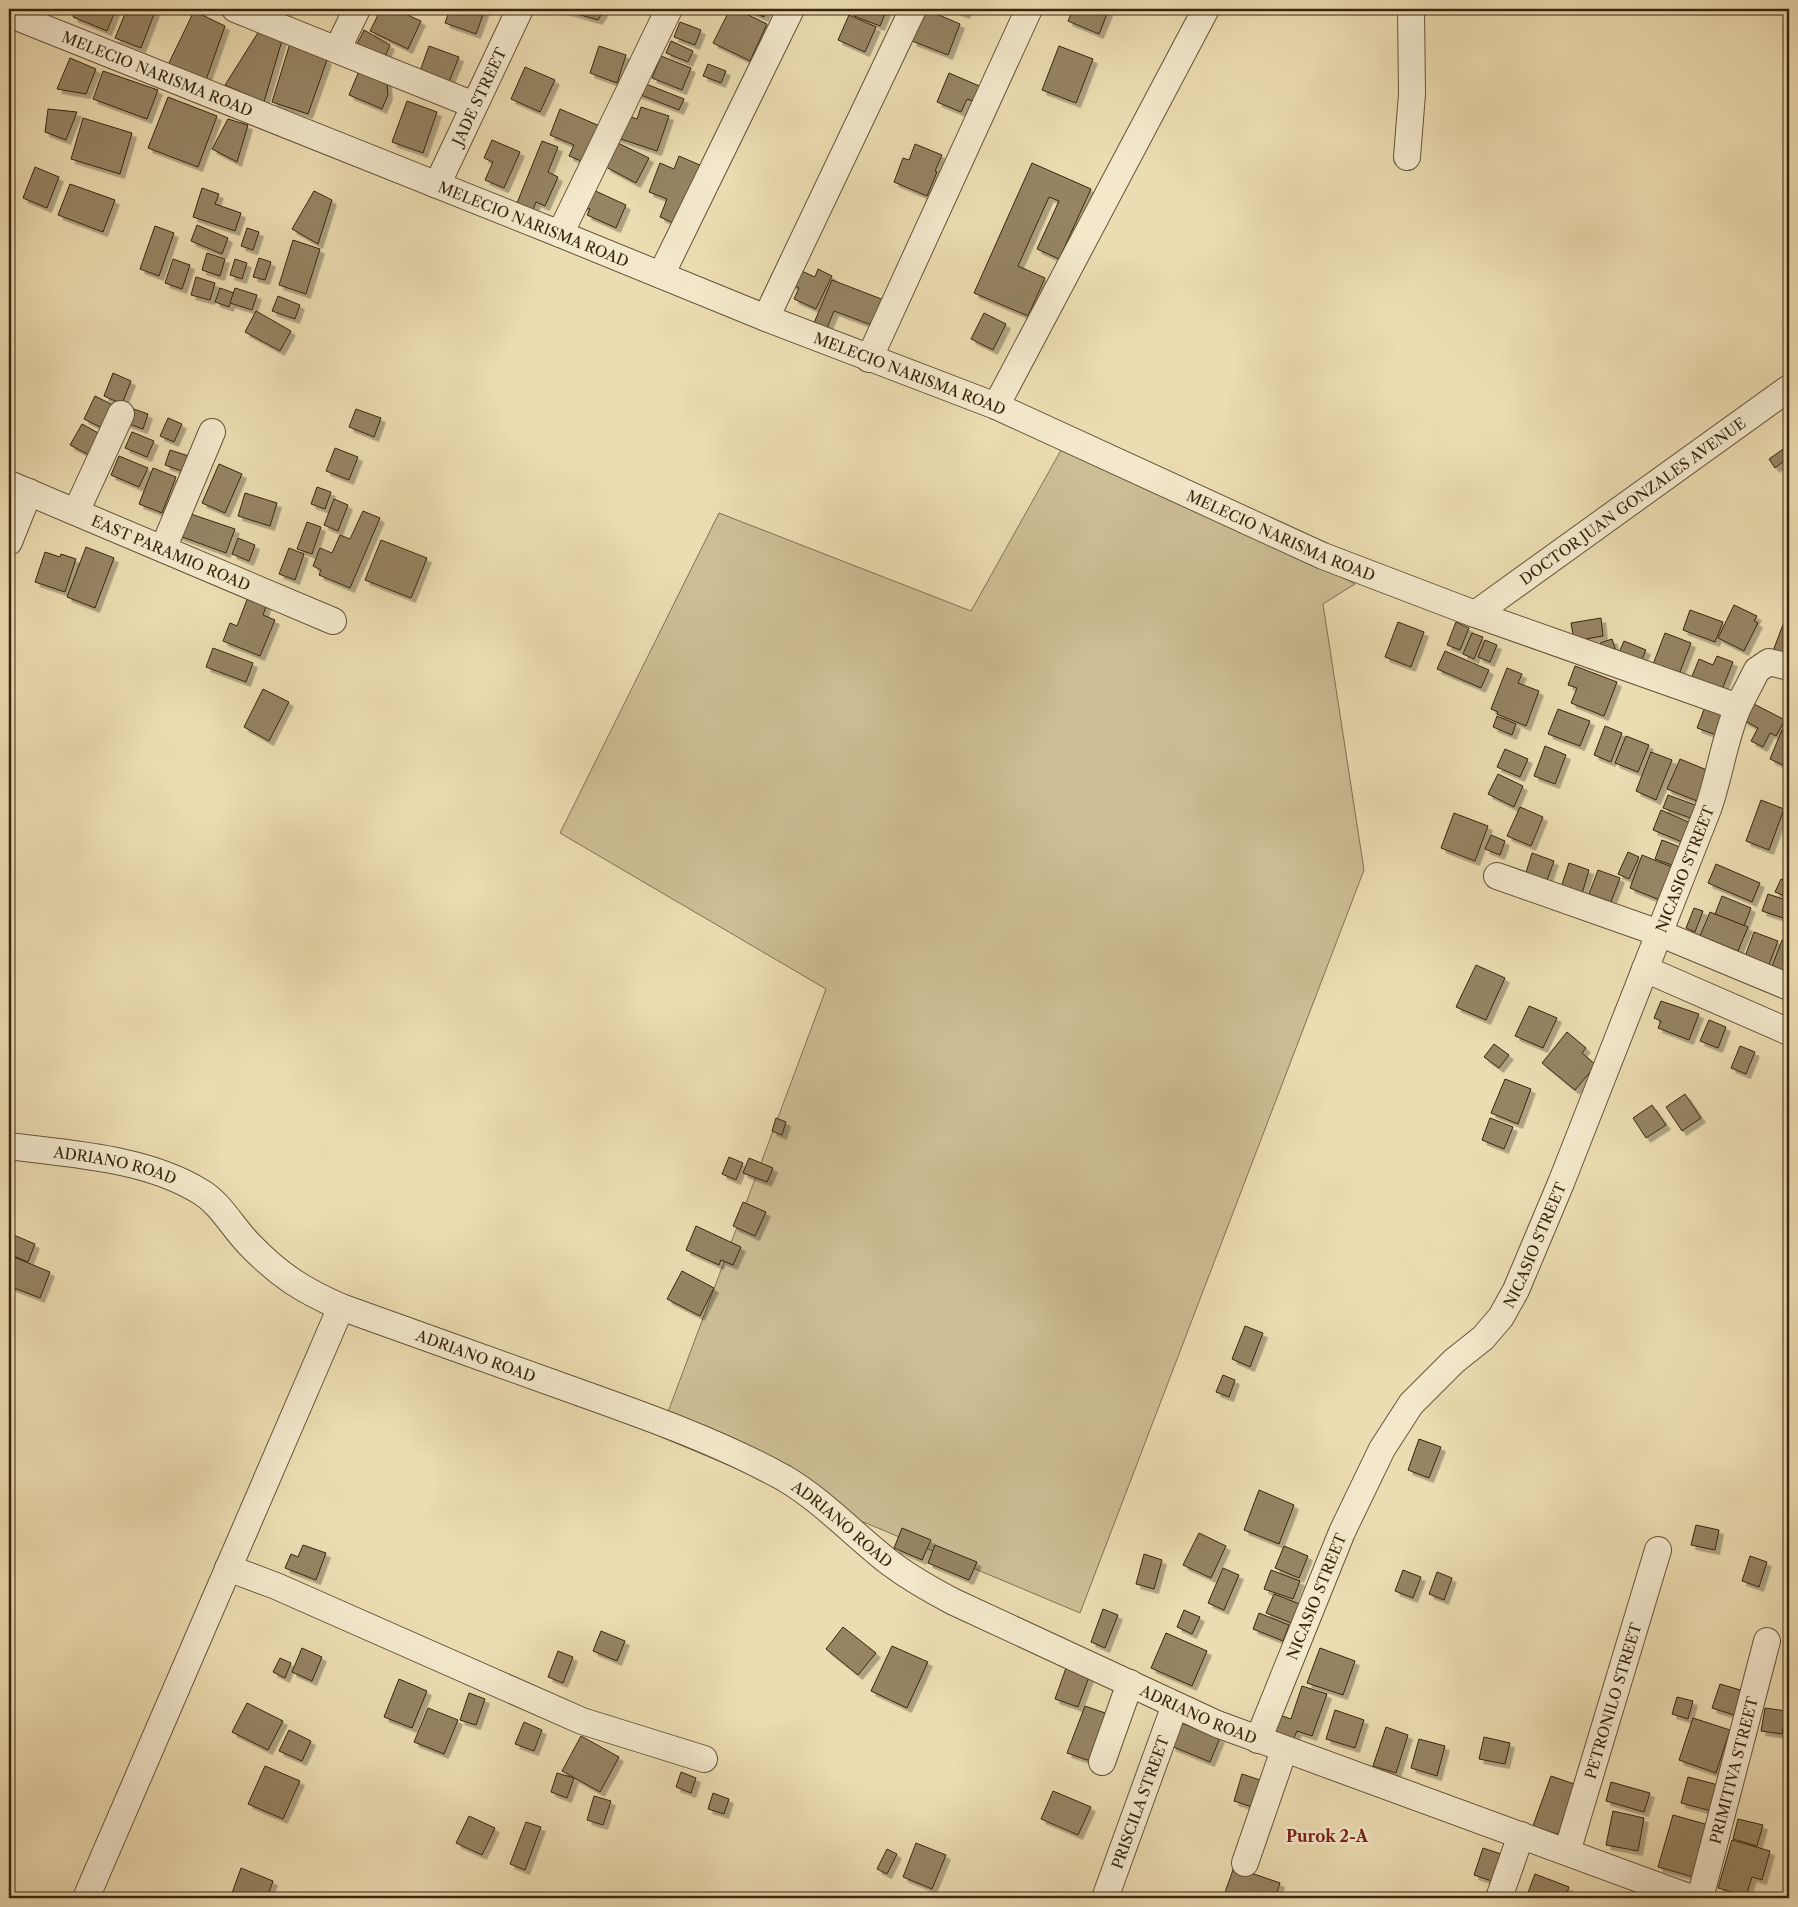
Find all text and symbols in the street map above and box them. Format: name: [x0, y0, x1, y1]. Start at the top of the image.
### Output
street label: MELECIO NARISMA ROAD: [59, 27, 256, 120]
street label: JADE STREET: [447, 44, 510, 150]
street label: MELECIO NARISMA ROAD: [435, 177, 632, 271]
street label: MELECIO NARISMA ROAD: [811, 328, 1009, 419]
street label: DOCTOR JUAN GONZALES AVENUE: [1516, 413, 1749, 588]
street label: MELECIO NARISMA ROAD: [1184, 485, 1378, 585]
street label: EAST PARAMIO ROAD: [89, 511, 254, 595]
street label: NICASIO STREET: [1651, 802, 1718, 935]
street label: ADRIANO ROAD: [52, 1142, 180, 1188]
street label: NICASIO STREET: [1499, 1179, 1570, 1311]
street label: ADRIANO ROAD: [413, 1325, 538, 1386]
street label: ADRIANO ROAD: [787, 1476, 897, 1571]
street label: NICASIO STREET: [1282, 1530, 1350, 1662]
street label: PETRONILO STREET: [1580, 1620, 1645, 1781]
street label: ADRIANO ROAD: [1136, 1680, 1260, 1747]
street label: PRIMITIVA STREET: [1705, 1694, 1762, 1846]
street label: PRISCILA STREET: [1107, 1732, 1173, 1871]
district label: Purok 2-A: [1286, 1826, 1369, 1846]

